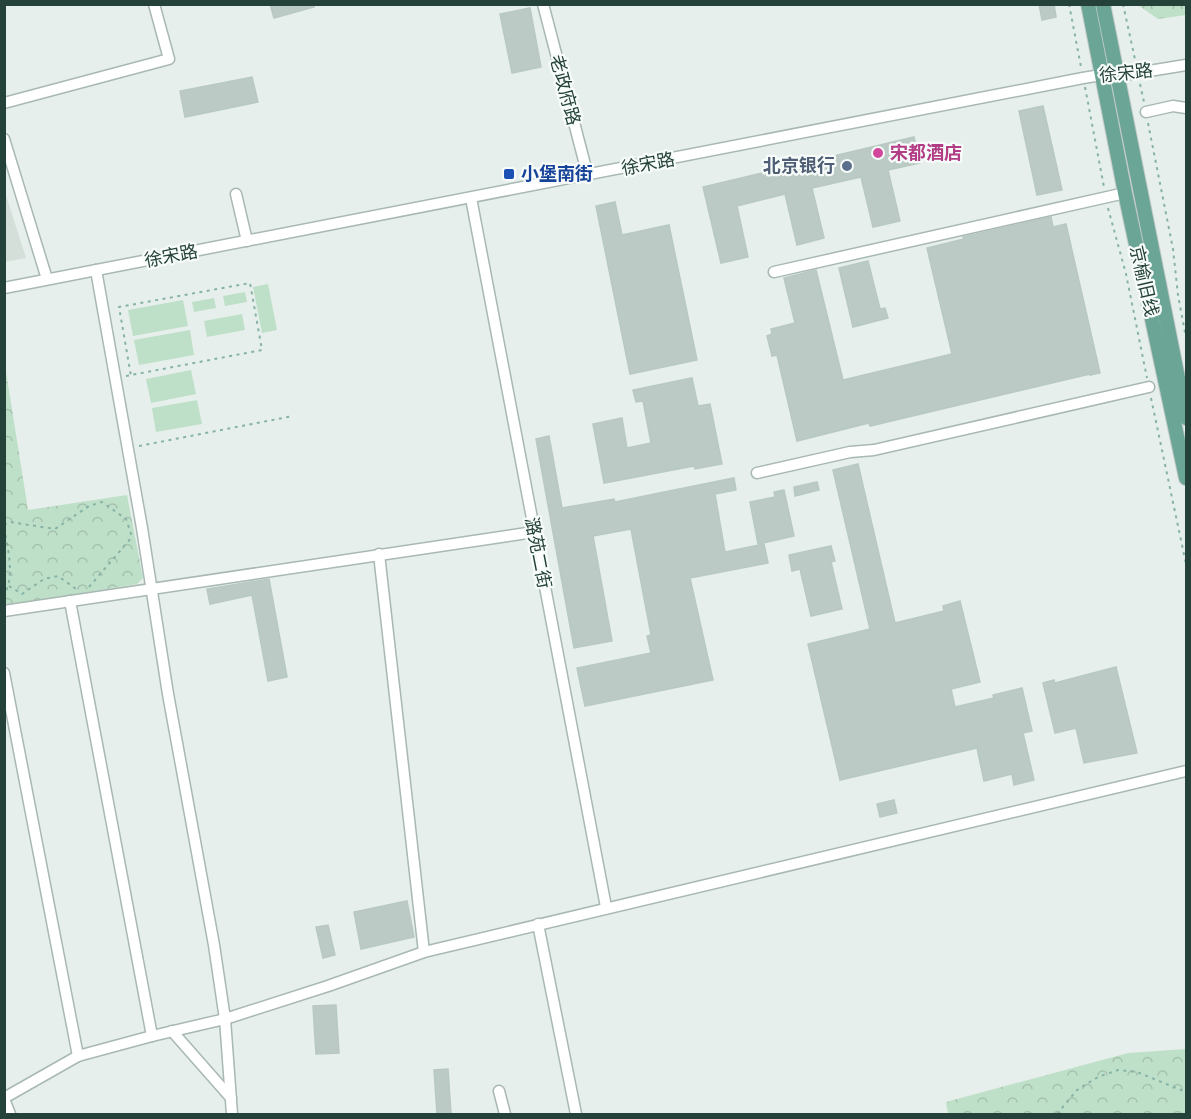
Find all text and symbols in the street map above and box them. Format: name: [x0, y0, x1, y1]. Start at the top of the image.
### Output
street label: 老政府路: [545, 52, 585, 128]
street label: 徐宋路: [1098, 59, 1154, 87]
place label: 宋都酒店: [890, 142, 962, 164]
marker: 宋都酒店: [871, 146, 885, 160]
street label: 徐宋路: [619, 148, 677, 180]
place label: 北京银行: [763, 155, 835, 177]
marker: 北京银行: [840, 159, 854, 173]
place label: 小堡南街: [521, 163, 593, 185]
marker: 小堡南街: [502, 167, 516, 181]
street label: 徐宋路: [142, 240, 200, 272]
street label: 京榆旧线: [1125, 243, 1163, 319]
street label: 潞苑二街: [520, 516, 556, 590]

